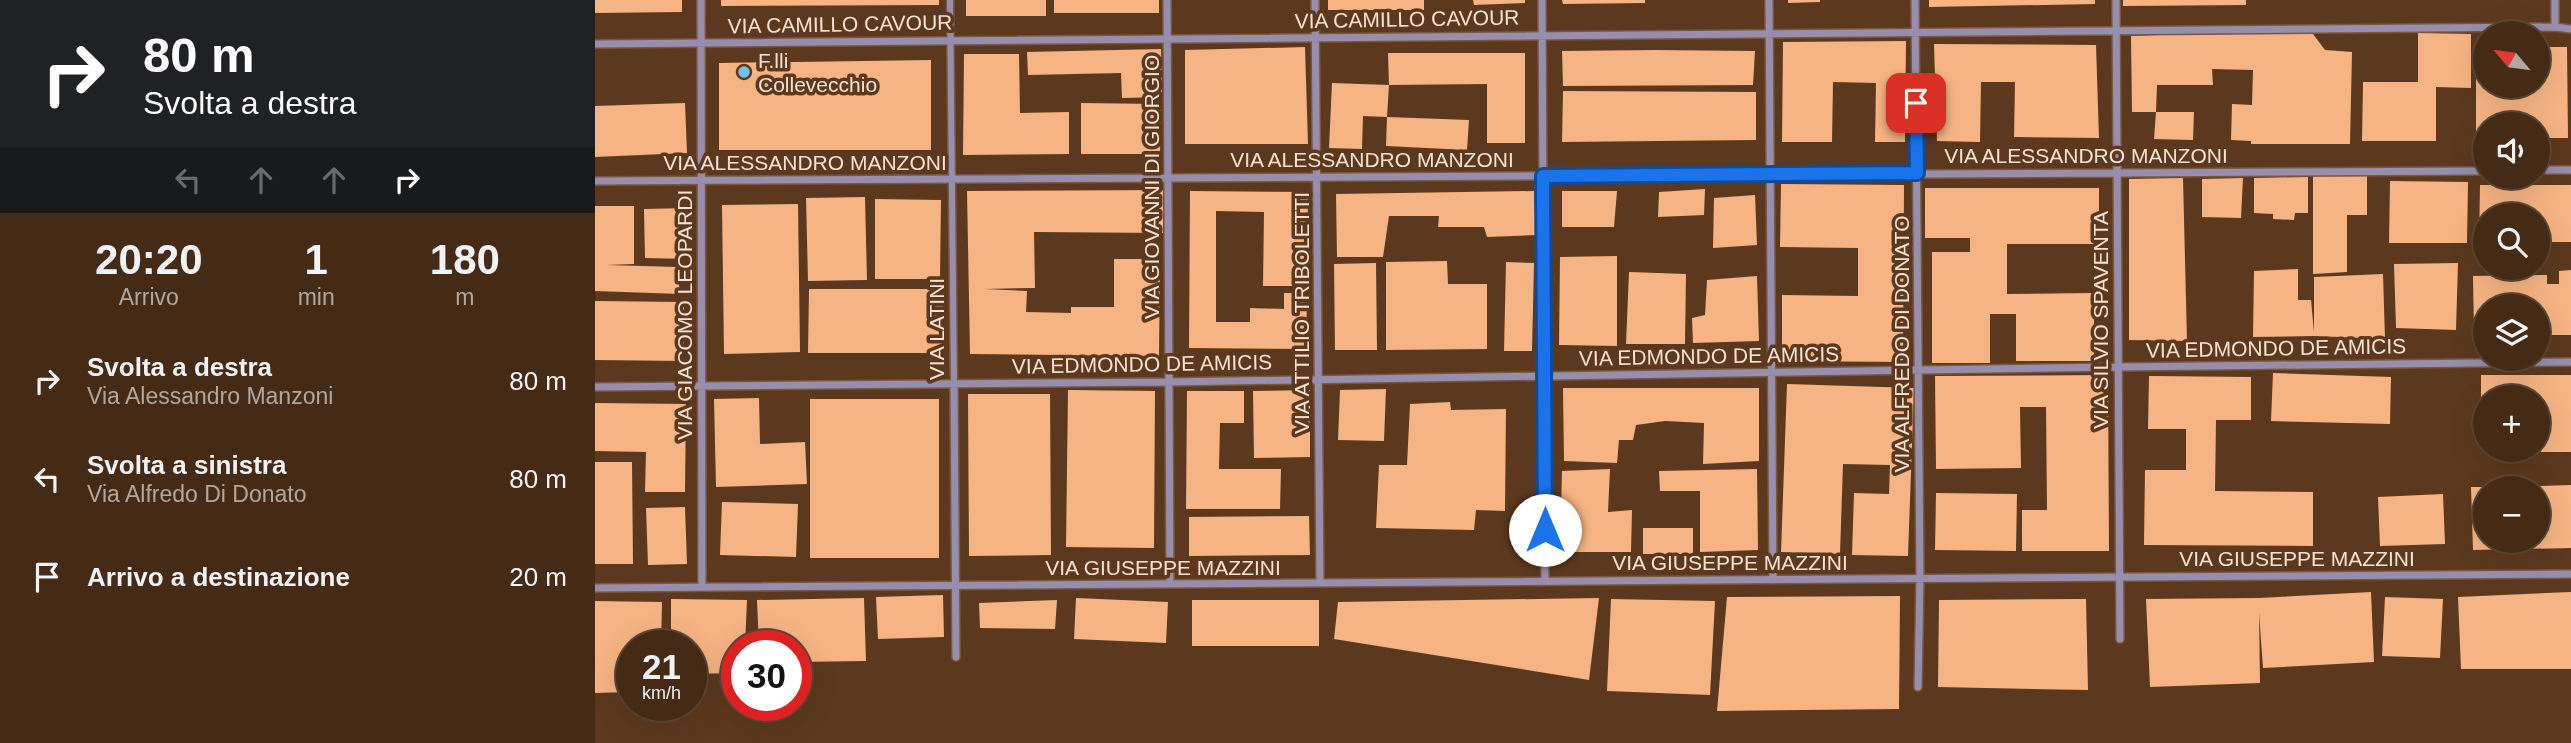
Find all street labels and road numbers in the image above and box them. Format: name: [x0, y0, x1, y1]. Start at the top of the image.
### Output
street label: VIA CAMILLO CAVOUR: [1294, 6, 1520, 32]
street label: VIA CAMILLO CAVOUR: [727, 11, 953, 37]
street label: VIA GIOVANNI DI GIORGIO: [1140, 55, 1163, 319]
street label: VIA ALESSANDRO MANZONI: [1944, 144, 2228, 167]
street label: VIA ALESSANDRO MANZONI: [1230, 148, 1514, 171]
street label: VIA ALESSANDRO MANZONI: [663, 151, 947, 174]
street label: VIA GIACOMO LEOPARDI: [673, 190, 696, 440]
street label: VIA ATTILIO TRIBOLETTI: [1290, 192, 1313, 434]
street label: VIA SILVIO SPAVENTA: [2089, 211, 2112, 429]
street label: VIA ALFREDO DI DONATO: [1890, 215, 1913, 473]
street label: VIA LATINI: [925, 278, 948, 380]
street label: VIA EDMONDO DE AMICIS: [2146, 334, 2406, 362]
street label: VIA EDMONDO DE AMICIS: [1579, 342, 1839, 370]
street label: VIA EDMONDO DE AMICIS: [1012, 350, 1272, 378]
street label: VIA GIUSEPPE MAZZINI: [2179, 547, 2415, 570]
street label: VIA GIUSEPPE MAZZINI: [1612, 551, 1848, 574]
street label: VIA GIUSEPPE MAZZINI: [1045, 556, 1281, 579]

